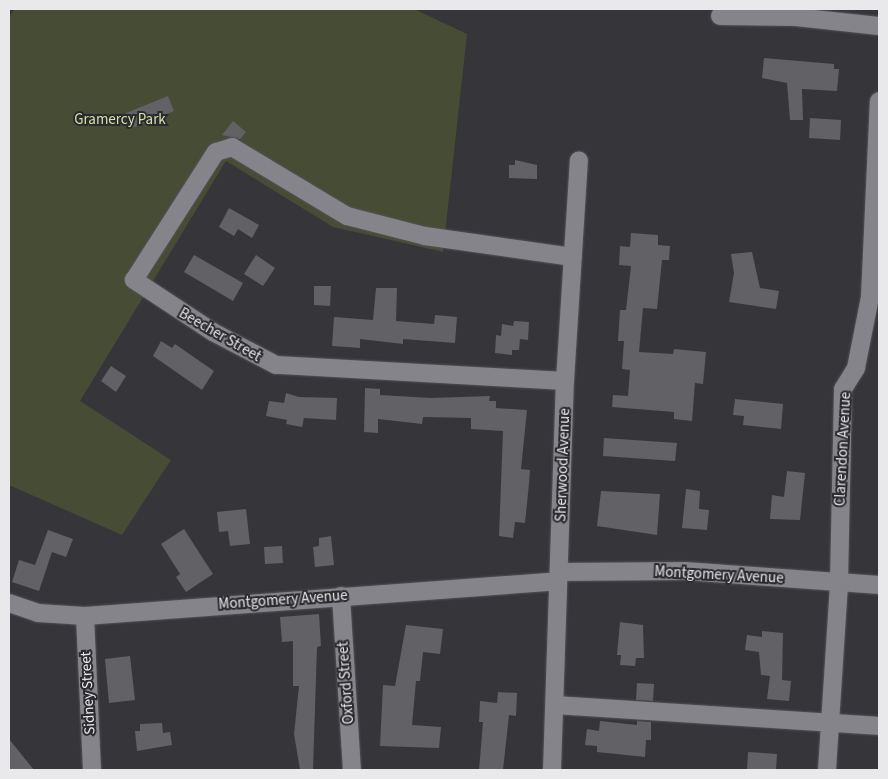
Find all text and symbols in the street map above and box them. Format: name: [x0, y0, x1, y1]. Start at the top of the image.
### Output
park label: Gramercy Park: [74, 111, 166, 129]
street label: Beecher Street: [176, 304, 264, 366]
street label: Clarendon Avenue: [831, 391, 855, 507]
street label: Sherwood Avenue: [552, 408, 574, 522]
street label: Montgomery Avenue: [654, 563, 784, 587]
street label: Montgomery Avenue: [218, 587, 348, 613]
street label: Oxford Street: [334, 641, 358, 725]
street label: Sidney Street: [77, 651, 99, 735]

